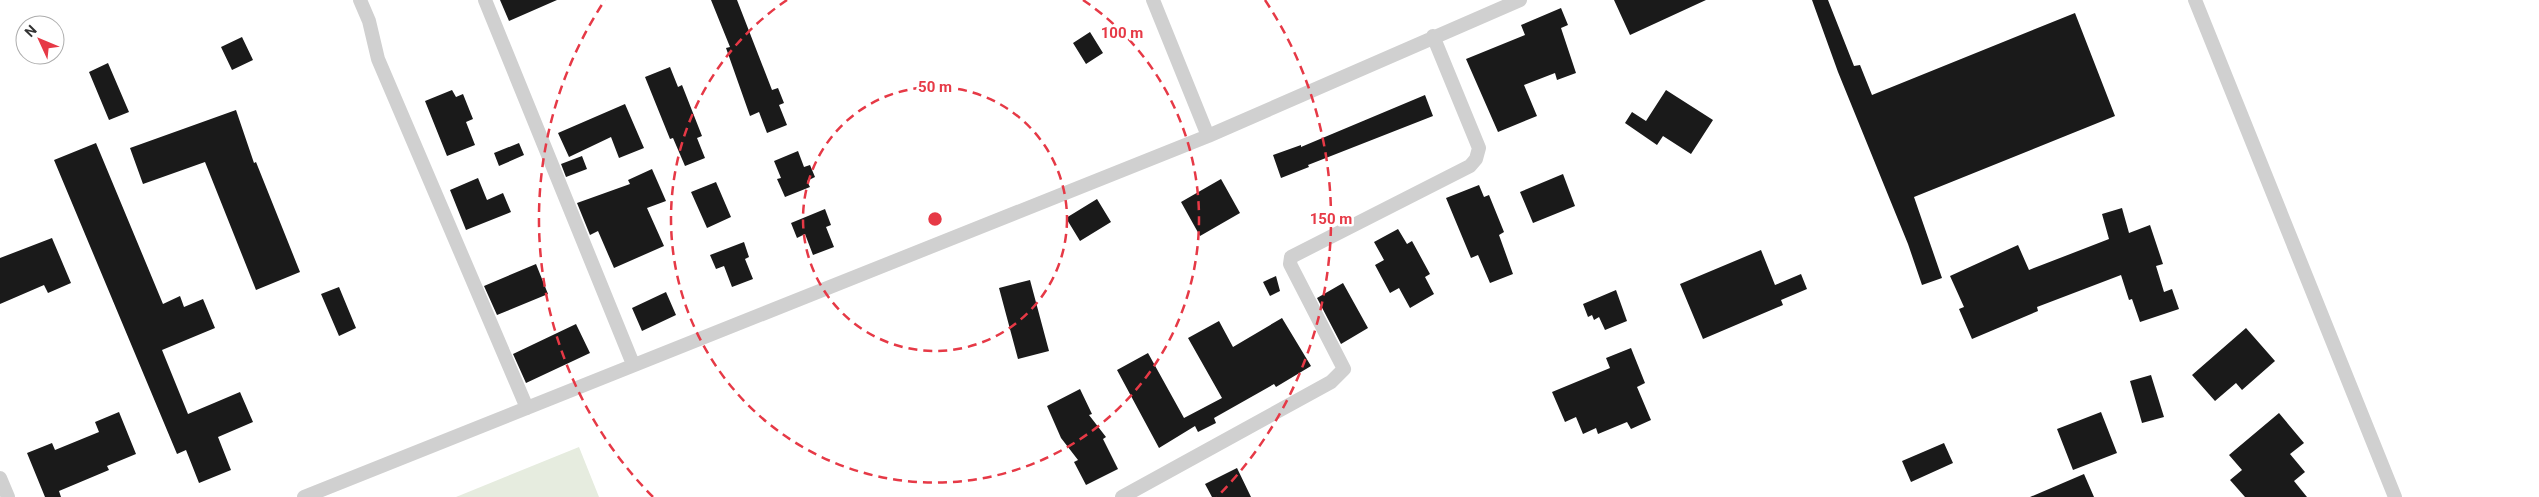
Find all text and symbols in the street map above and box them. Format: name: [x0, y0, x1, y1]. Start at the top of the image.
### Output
north arrow: [15, 15, 65, 65]
text: N: [21, 22, 40, 40]
text: 100 m: [1101, 24, 1143, 42]
text: 50 m: [918, 78, 952, 96]
centre of rings: [926, 210, 944, 228]
text: 150 m: [1310, 210, 1352, 228]

